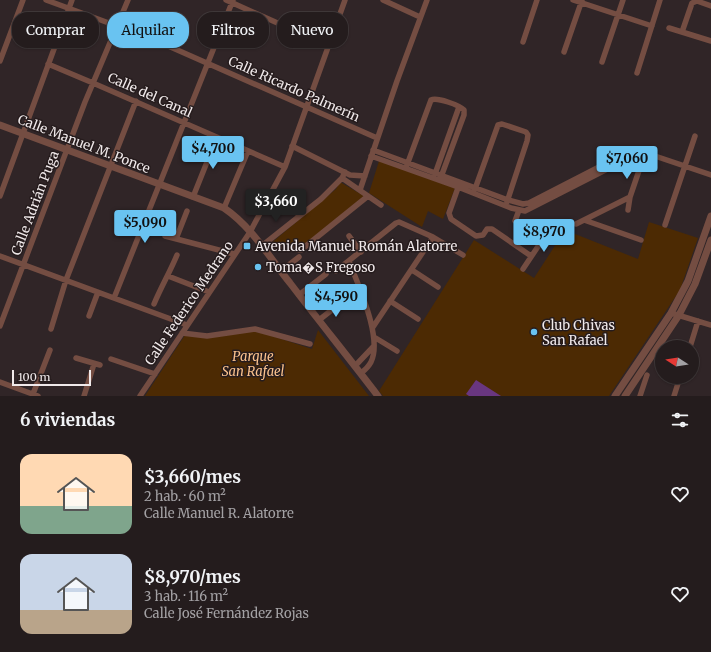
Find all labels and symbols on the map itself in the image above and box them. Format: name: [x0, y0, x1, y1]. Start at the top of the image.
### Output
street label: Calle Ricardo Palmerín: [226, 52, 363, 126]
street label: Calle del Canal: [105, 69, 195, 121]
street label: Calle Manuel M. Ponce: [15, 111, 153, 177]
pin: $4,700: [180, 136, 246, 170]
pin: $7,060: [594, 146, 660, 180]
street label: Calle Adrián Puga: [7, 148, 63, 258]
pin: $3,660: [243, 189, 309, 223]
pin: $5,090: [112, 210, 178, 244]
pin: $8,970: [511, 219, 577, 253]
street label: Calle Federico Medrano: [141, 237, 237, 368]
place label: Avenida Manuel Román Alatorre: [254, 238, 457, 255]
marker: Avenida Manuel Román Alatorre: [242, 241, 252, 251]
place label: Toma�S Fregoso: [266, 259, 376, 276]
marker: Toma�S Fregoso: [253, 262, 263, 272]
pin: $4,590: [303, 284, 369, 318]
place label: Club Chivas San Rafael: [542, 317, 615, 349]
marker: Club Chivas San Rafael: [529, 327, 539, 337]
north arrow: [655, 340, 699, 384]
park label: Parque San Rafael: [222, 348, 284, 380]
scale bar: [12, 368, 91, 387]

